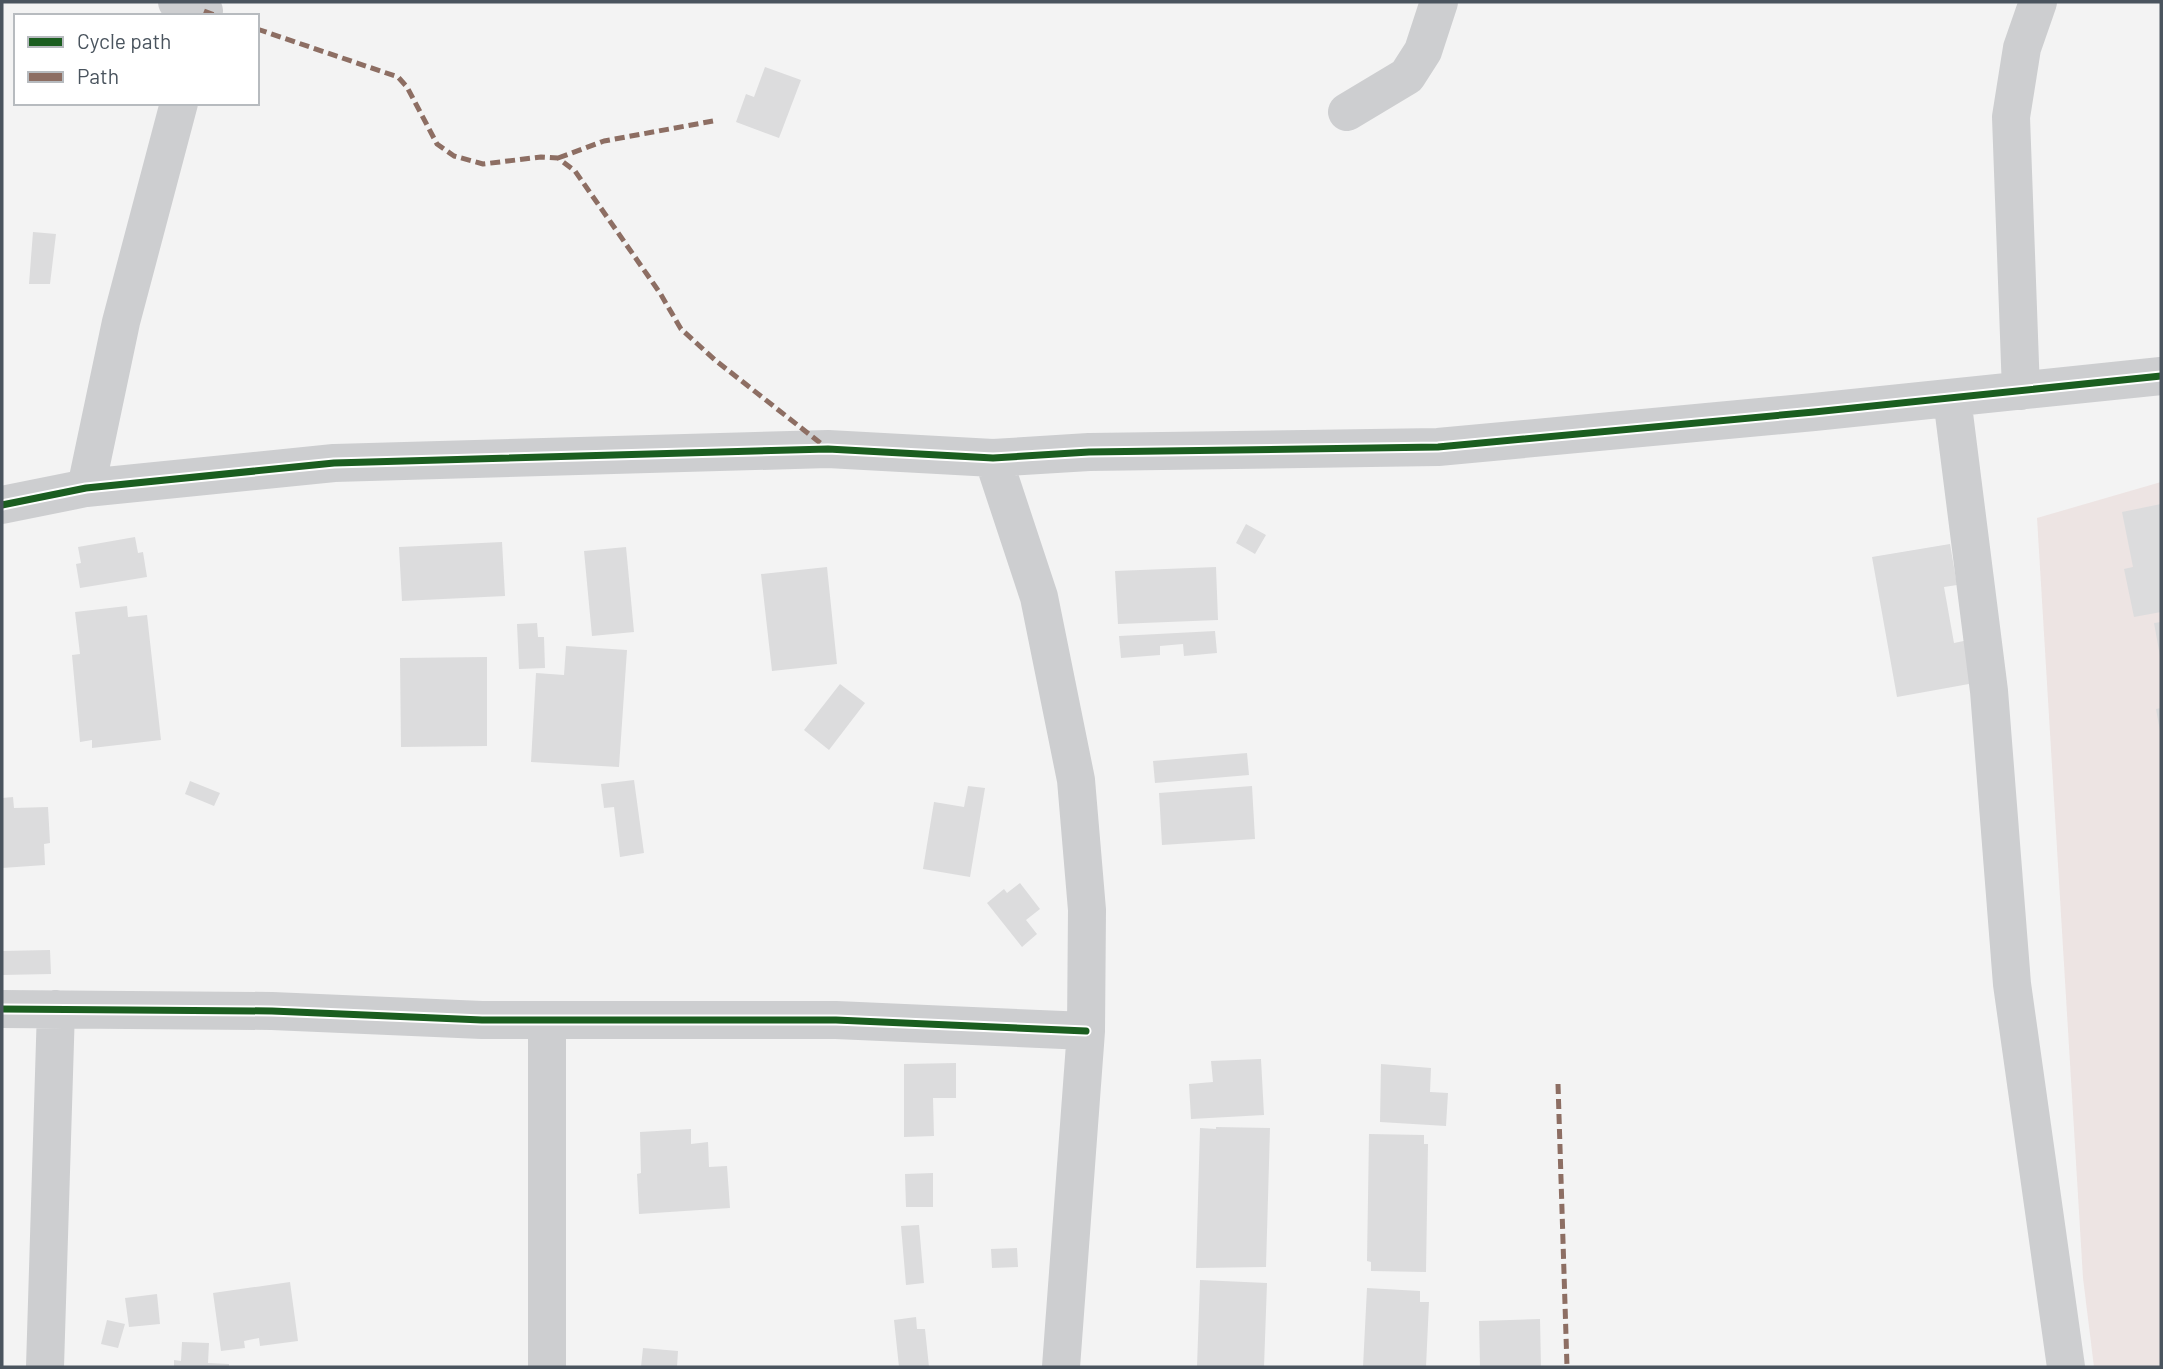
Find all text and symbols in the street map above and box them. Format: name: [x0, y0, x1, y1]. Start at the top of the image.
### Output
legend: [14, 14, 259, 105]
text: Cycle path: [77, 28, 171, 53]
text: Path: [77, 63, 119, 88]

